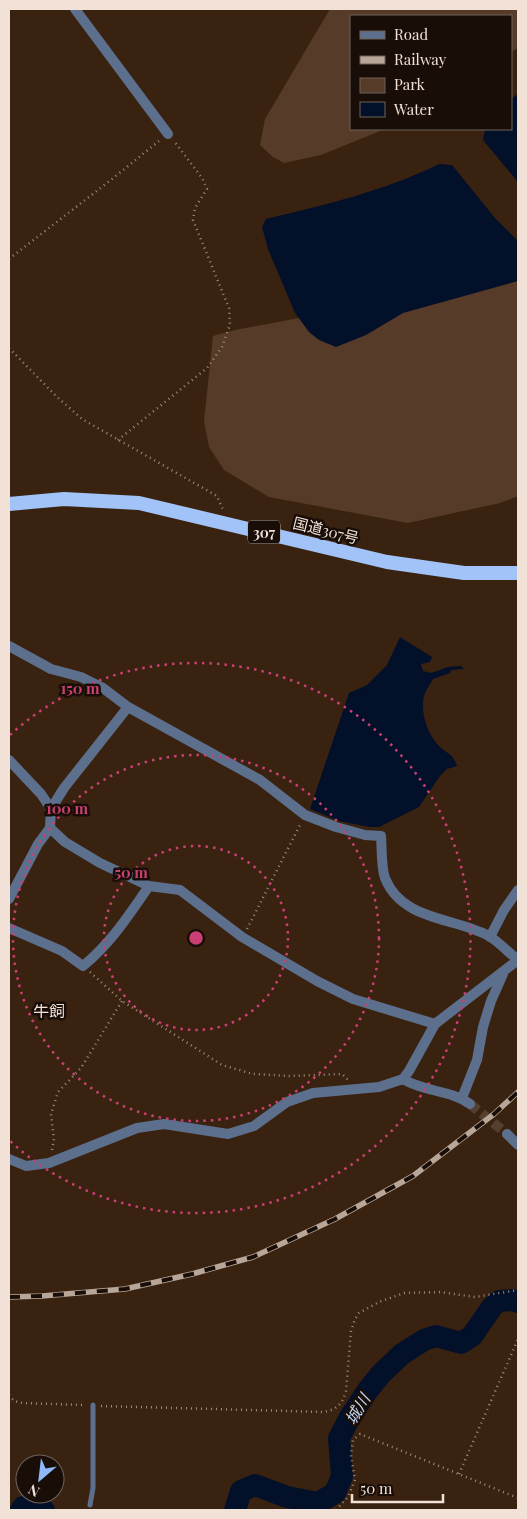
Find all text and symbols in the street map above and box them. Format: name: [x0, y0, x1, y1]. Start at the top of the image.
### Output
legend: [350, 15, 512, 130]
text: Road: [394, 24, 428, 44]
text: Railway: [394, 49, 447, 69]
text: Park: [394, 74, 426, 94]
text: Water: [393, 99, 434, 119]
street label: 国道307号: [291, 512, 361, 548]
road number: 307: [248, 520, 280, 544]
text: 150 m: [60, 678, 100, 698]
text: 100 m: [46, 798, 89, 818]
text: 50 m: [114, 862, 148, 882]
centre of rings: [187, 929, 205, 947]
district label: 牛飼: [33, 1000, 65, 1021]
water label: 城川: [340, 1388, 375, 1428]
north arrow: [15, 1454, 65, 1504]
scale bar: [352, 1472, 443, 1504]
text: 50 m: [360, 1478, 393, 1498]
text: N: [25, 1480, 43, 1502]

